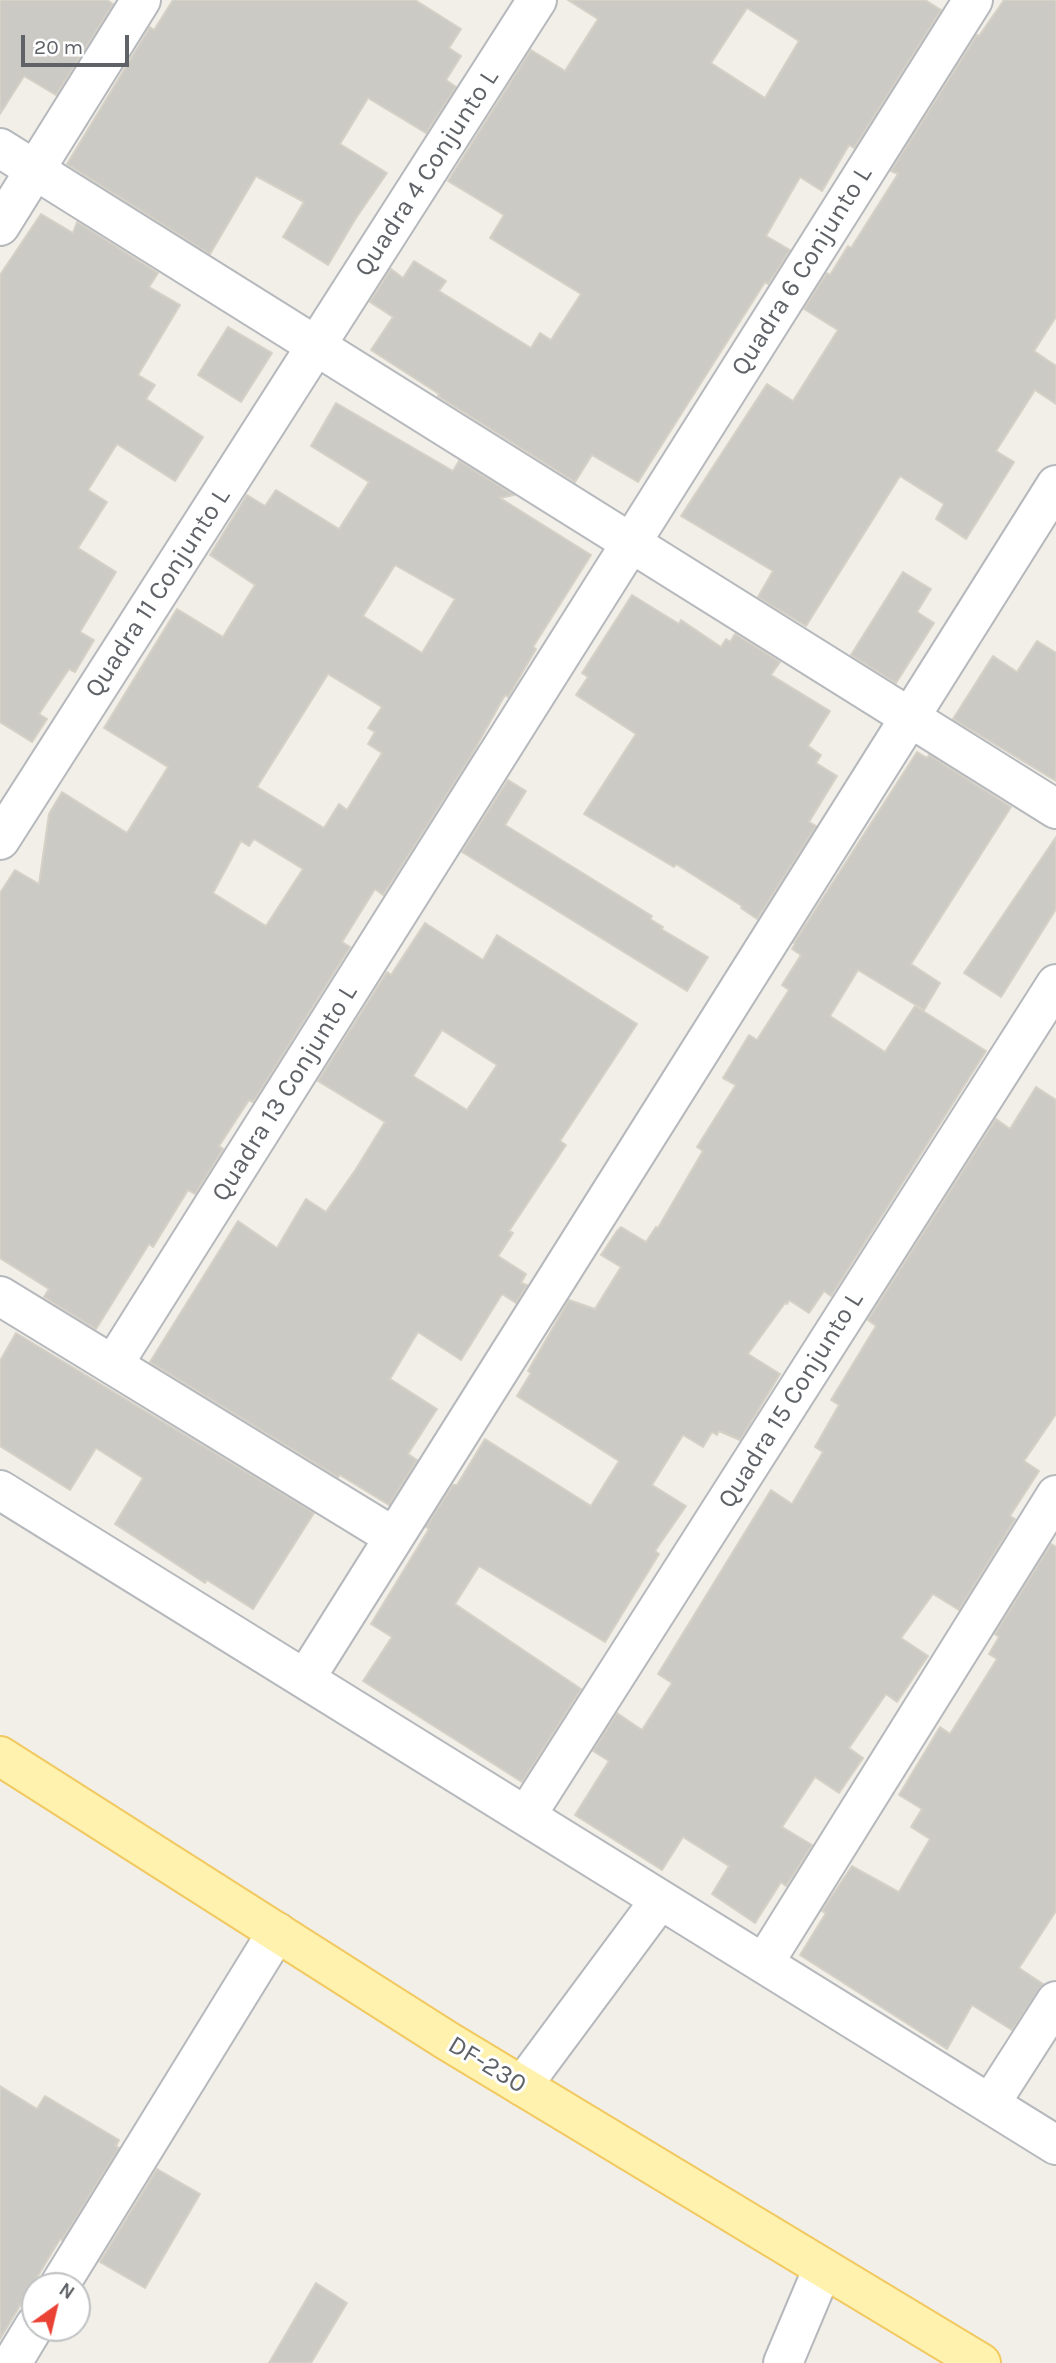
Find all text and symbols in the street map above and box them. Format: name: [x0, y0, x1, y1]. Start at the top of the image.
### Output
scale bar: [24, 21, 133, 65]
text: 20 m: [34, 35, 83, 59]
street label: Quadra 4 Conjunto L: [348, 64, 506, 282]
street label: Quadra 6 Conjunto L: [725, 161, 879, 381]
street label: Quadra 11 Conjunto L: [79, 482, 237, 704]
street label: Quadra 13 Conjunto L: [205, 979, 365, 1207]
street label: Quadra 15 Conjunto L: [712, 1286, 870, 1514]
street label: DF-230: [442, 2030, 532, 2100]
north arrow: [21, 2272, 91, 2342]
text: N: [55, 2278, 78, 2304]

